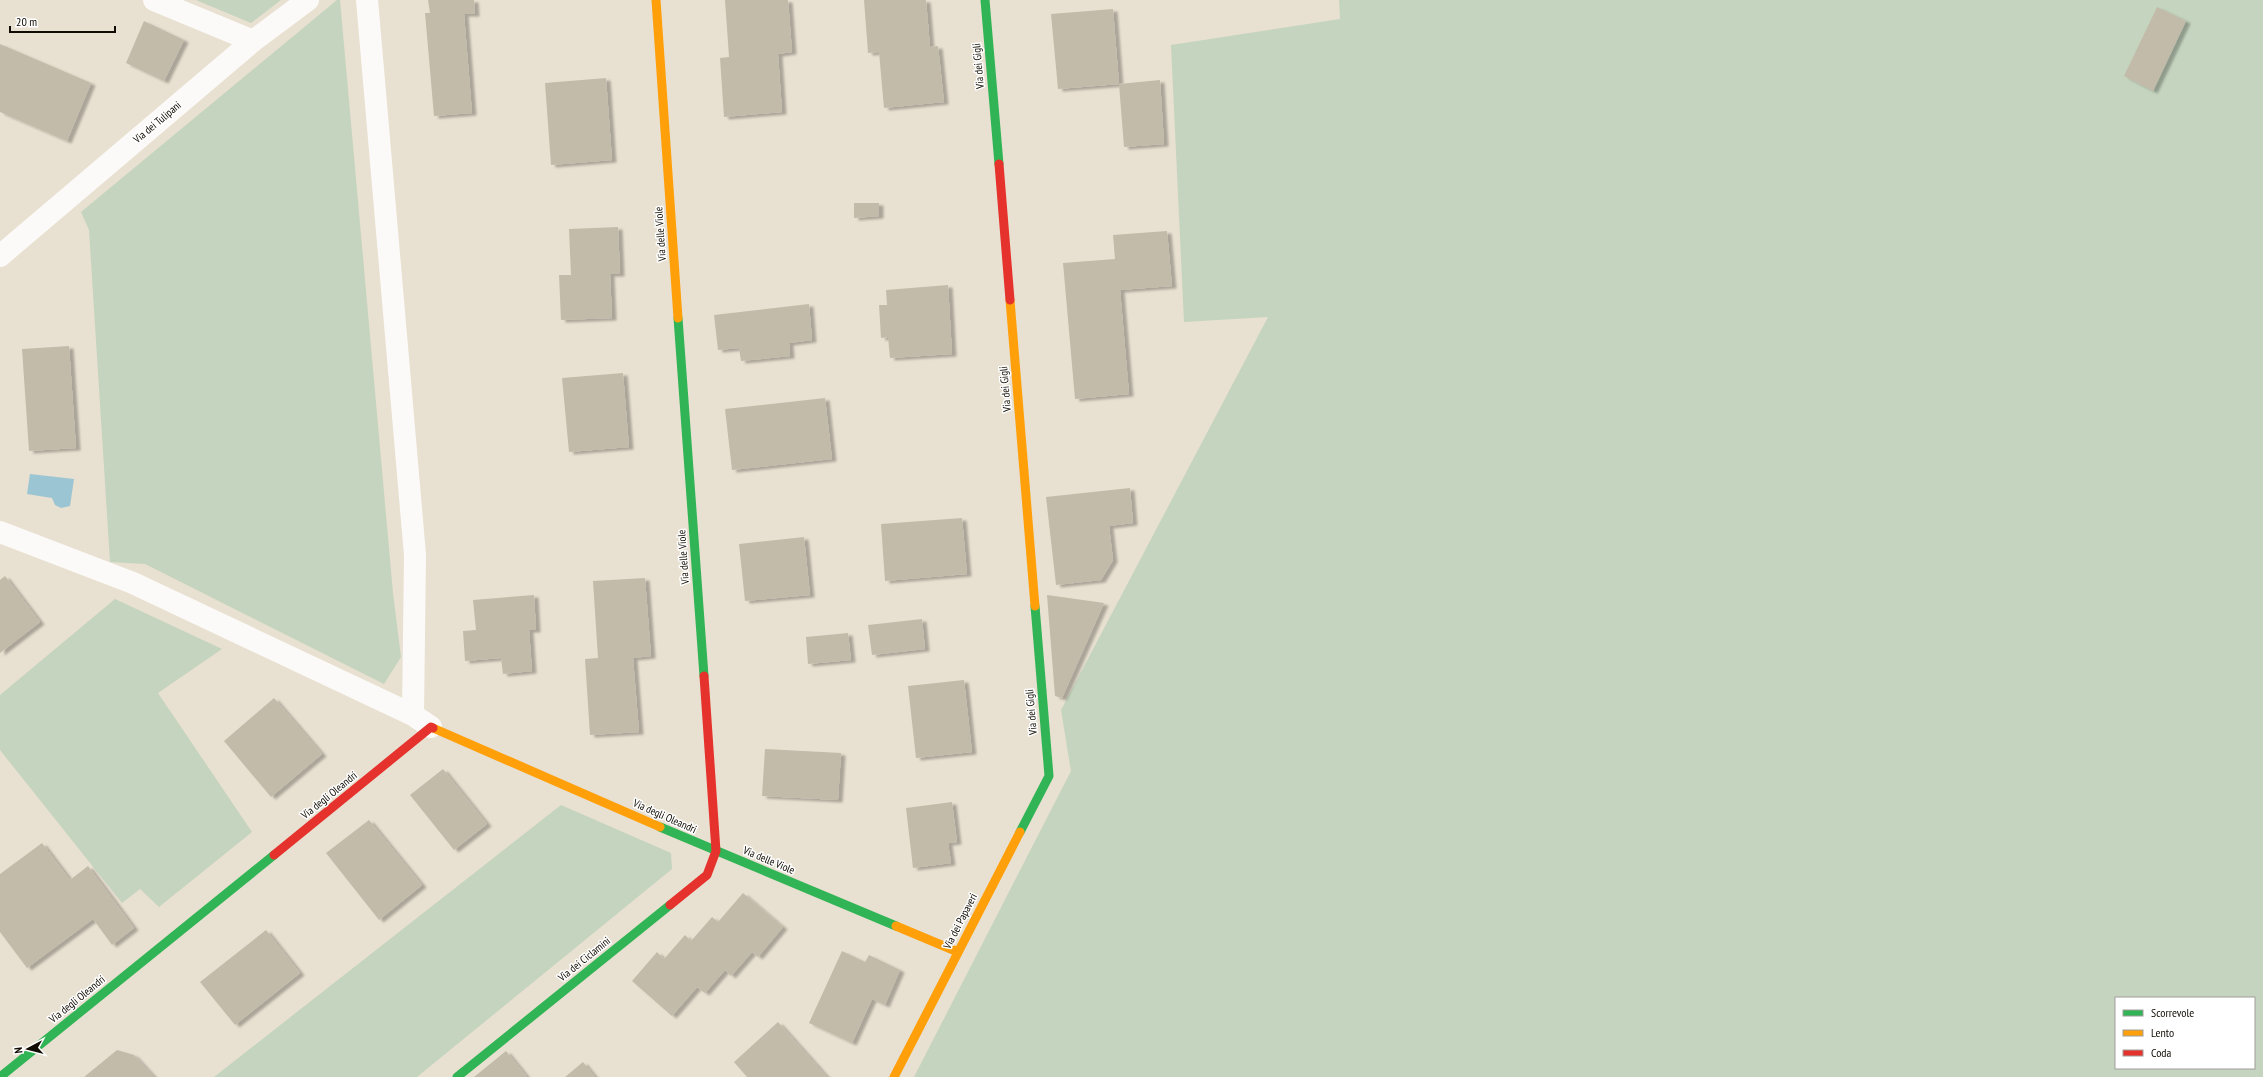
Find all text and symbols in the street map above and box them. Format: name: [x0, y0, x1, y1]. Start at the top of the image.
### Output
scale bar: [10, 8, 115, 34]
text: 20 m: [16, 14, 37, 29]
street label: Via dei Gigli: [969, 43, 987, 90]
street label: Via dei Tulipani: [129, 98, 184, 147]
street label: Via delle Viole: [651, 206, 669, 263]
street label: Via dei Gigli: [996, 366, 1014, 413]
street label: Via delle Viole: [674, 529, 692, 586]
street label: Via dei Gigli: [1022, 689, 1040, 736]
street label: Via degli Oleandri: [297, 768, 360, 822]
street label: Via degli Oleandri: [630, 795, 699, 836]
street label: Via delle Viole: [740, 842, 797, 877]
street label: Via dei Papaveri: [940, 891, 980, 952]
street label: Via dei Ciclamini: [554, 934, 613, 985]
street label: Via degli Oleandri: [45, 972, 108, 1026]
legend: [2115, 997, 2255, 1069]
text: Scorrevole: [2151, 1005, 2194, 1020]
text: Lento: [2151, 1025, 2174, 1040]
north arrow: [8, 1029, 48, 1069]
text: Coda: [2151, 1045, 2172, 1060]
text: N: [11, 1046, 25, 1054]

